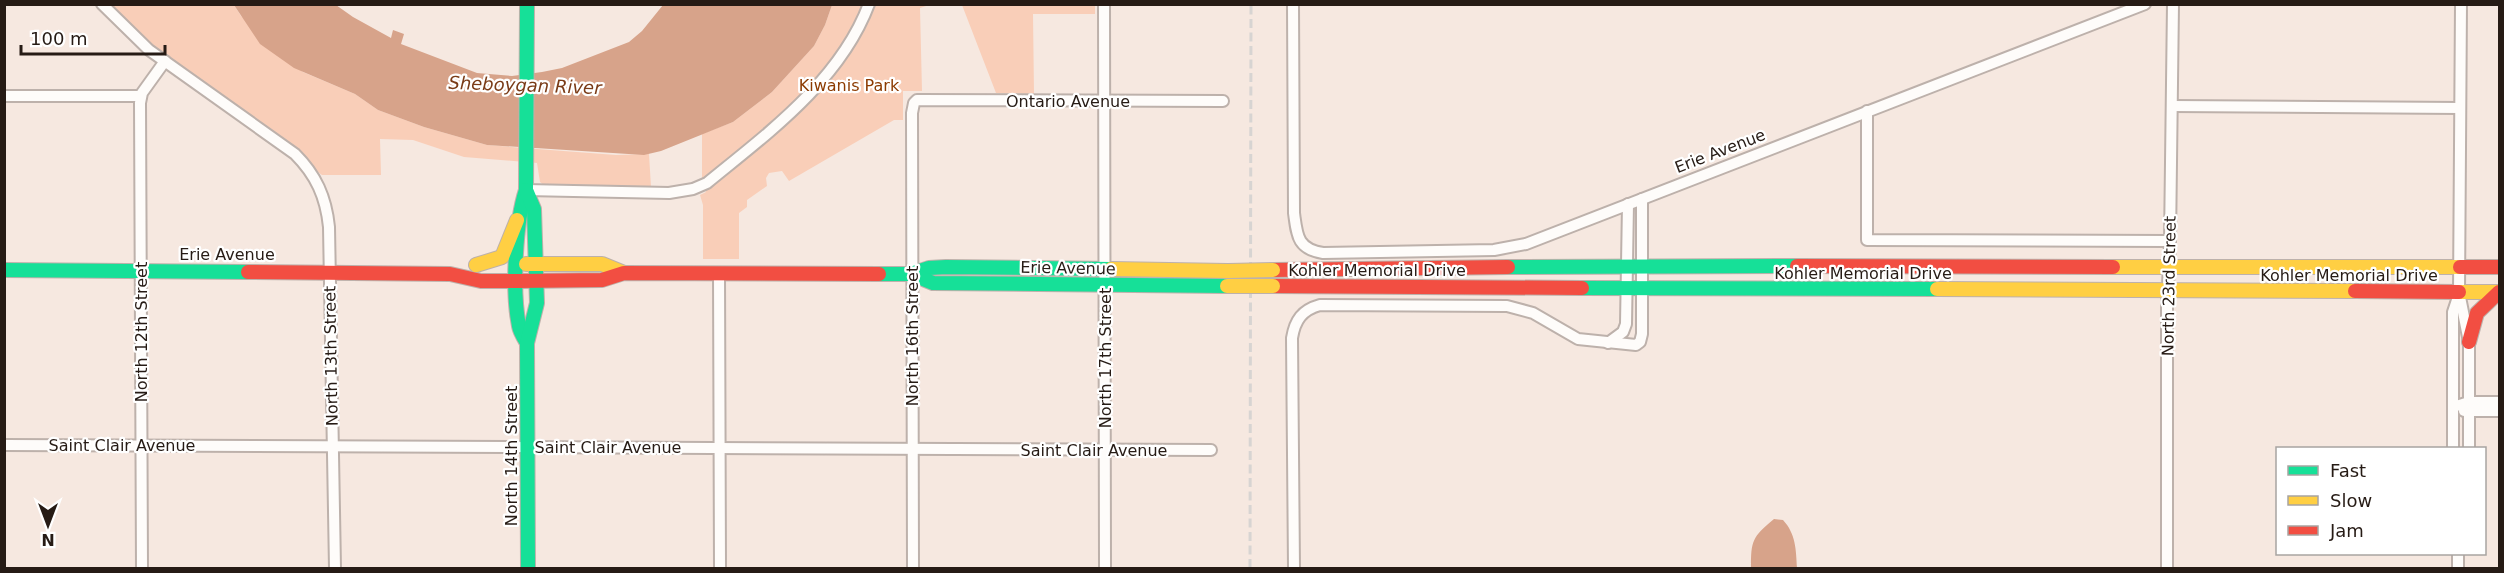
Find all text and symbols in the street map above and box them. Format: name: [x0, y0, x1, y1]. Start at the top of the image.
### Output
scale bar: [21, 18, 165, 56]
text: 100 m: [30, 28, 88, 49]
water label: Sheboygan River: [448, 72, 604, 98]
park label: Kiwanis Park: [799, 76, 900, 95]
street label: Ontario Avenue: [1006, 92, 1130, 111]
street label: Erie Avenue: [1672, 125, 1768, 177]
street label: North 23rd Street: [2158, 216, 2180, 356]
street label: Erie Avenue: [179, 245, 275, 264]
street label: Erie Avenue: [1020, 258, 1116, 278]
street label: Kohler Memorial Drive: [1288, 261, 1466, 280]
street label: North 12th Street: [132, 262, 151, 402]
street label: Kohler Memorial Drive: [1774, 264, 1952, 283]
street label: North 16th Street: [903, 266, 922, 406]
street label: Kohler Memorial Drive: [2260, 266, 2438, 285]
street label: North 13th Street: [320, 286, 342, 426]
street label: North 17th Street: [1096, 288, 1115, 428]
street label: North 14th Street: [502, 386, 521, 526]
street label: Saint Clair Avenue: [49, 436, 195, 455]
street label: Saint Clair Avenue: [535, 438, 681, 457]
street label: Saint Clair Avenue: [1021, 441, 1167, 460]
legend: [2276, 447, 2486, 555]
text: Fast: [2330, 460, 2366, 481]
text: Slow: [2330, 490, 2372, 511]
north arrow: [18, 495, 78, 555]
text: Jam: [2329, 520, 2364, 541]
text: N: [41, 530, 55, 549]

